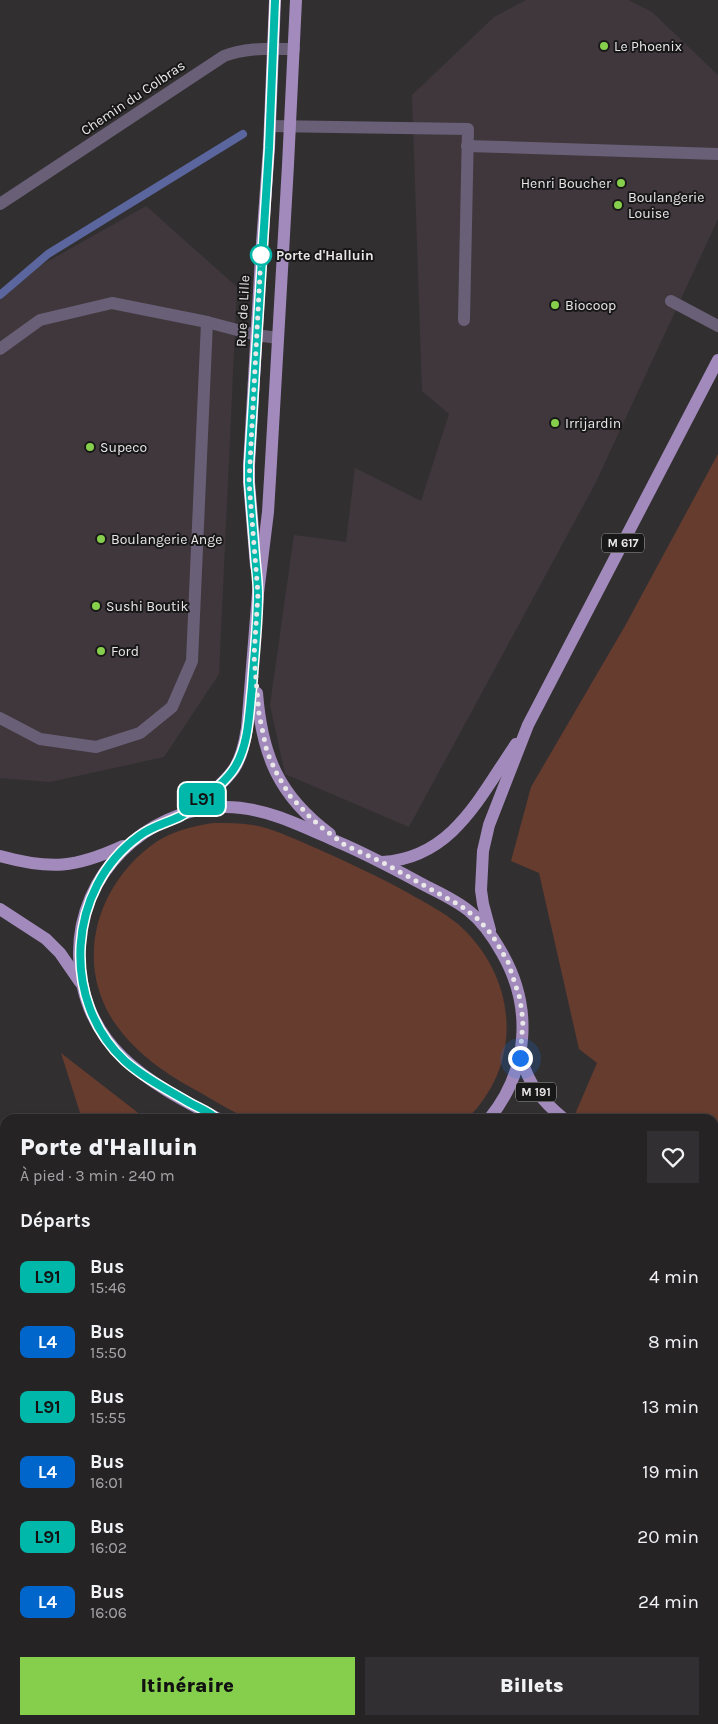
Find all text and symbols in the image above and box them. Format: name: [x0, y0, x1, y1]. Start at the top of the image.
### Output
place label: Le Phoenix: [614, 38, 682, 55]
marker: Le Phoenix: [598, 40, 610, 52]
street label: Chemin du Colbras: [78, 57, 188, 139]
place label: Henri Boucher: [521, 175, 612, 192]
marker: Henri Boucher: [615, 177, 627, 189]
place label: Boulangerie Louise: [628, 189, 704, 222]
marker: Boulangerie Louise: [612, 199, 624, 211]
marker: Porte d'Halluin: [250, 244, 272, 266]
place label: Porte d'Halluin: [276, 247, 374, 264]
street label: Rue de Lille: [233, 275, 253, 347]
place label: Biocoop: [565, 297, 616, 314]
marker: Biocoop: [549, 299, 561, 311]
place label: Irrijardin: [565, 415, 621, 432]
marker: Irrijardin: [549, 417, 561, 429]
place label: Supeco: [100, 439, 147, 456]
marker: Supeco: [84, 441, 96, 453]
place label: Boulangerie Ange: [111, 531, 222, 548]
marker: Boulangerie Ange: [95, 533, 107, 545]
road number: M 617: [602, 534, 644, 552]
place label: Sushi Boutik: [106, 598, 189, 615]
marker: Sushi Boutik: [90, 600, 102, 612]
place label: Ford: [111, 643, 139, 660]
marker: Ford: [95, 645, 107, 657]
line badge: L91: [173, 783, 231, 815]
text: L91: [189, 788, 215, 810]
your location: [508, 1046, 533, 1071]
road number: M 191: [516, 1082, 556, 1102]
button: heart: [647, 1131, 699, 1183]
text: Porte d'Halluin: [20, 1133, 197, 1161]
text: À pied · 3 min · 240 m: [20, 1166, 175, 1185]
text: Départs: [20, 1210, 91, 1232]
text: Bus: [90, 1256, 124, 1278]
text: L91: [34, 1266, 61, 1288]
text: 4 min: [649, 1266, 699, 1288]
text: 15:46: [90, 1278, 126, 1297]
text: Bus: [90, 1321, 124, 1343]
text: L4: [38, 1331, 57, 1353]
text: 8 min: [648, 1331, 699, 1353]
text: 15:50: [90, 1343, 127, 1362]
text: Bus: [90, 1386, 124, 1408]
text: L91: [34, 1396, 61, 1418]
text: 13 min: [642, 1396, 699, 1418]
text: 15:55: [90, 1408, 126, 1427]
text: Bus: [90, 1451, 124, 1473]
text: L4: [38, 1461, 57, 1483]
text: 19 min: [642, 1461, 699, 1483]
text: 16:01: [90, 1473, 123, 1492]
text: Bus: [90, 1516, 124, 1538]
text: L91: [34, 1526, 61, 1548]
text: 20 min: [637, 1526, 699, 1548]
text: 16:02: [90, 1538, 127, 1557]
text: Bus: [90, 1581, 124, 1603]
text: L4: [38, 1591, 57, 1613]
text: 24 min: [638, 1591, 699, 1613]
text: 16:06: [90, 1603, 127, 1622]
button: Itinéraire: [20, 1657, 355, 1715]
button: Billets: [365, 1657, 699, 1715]

